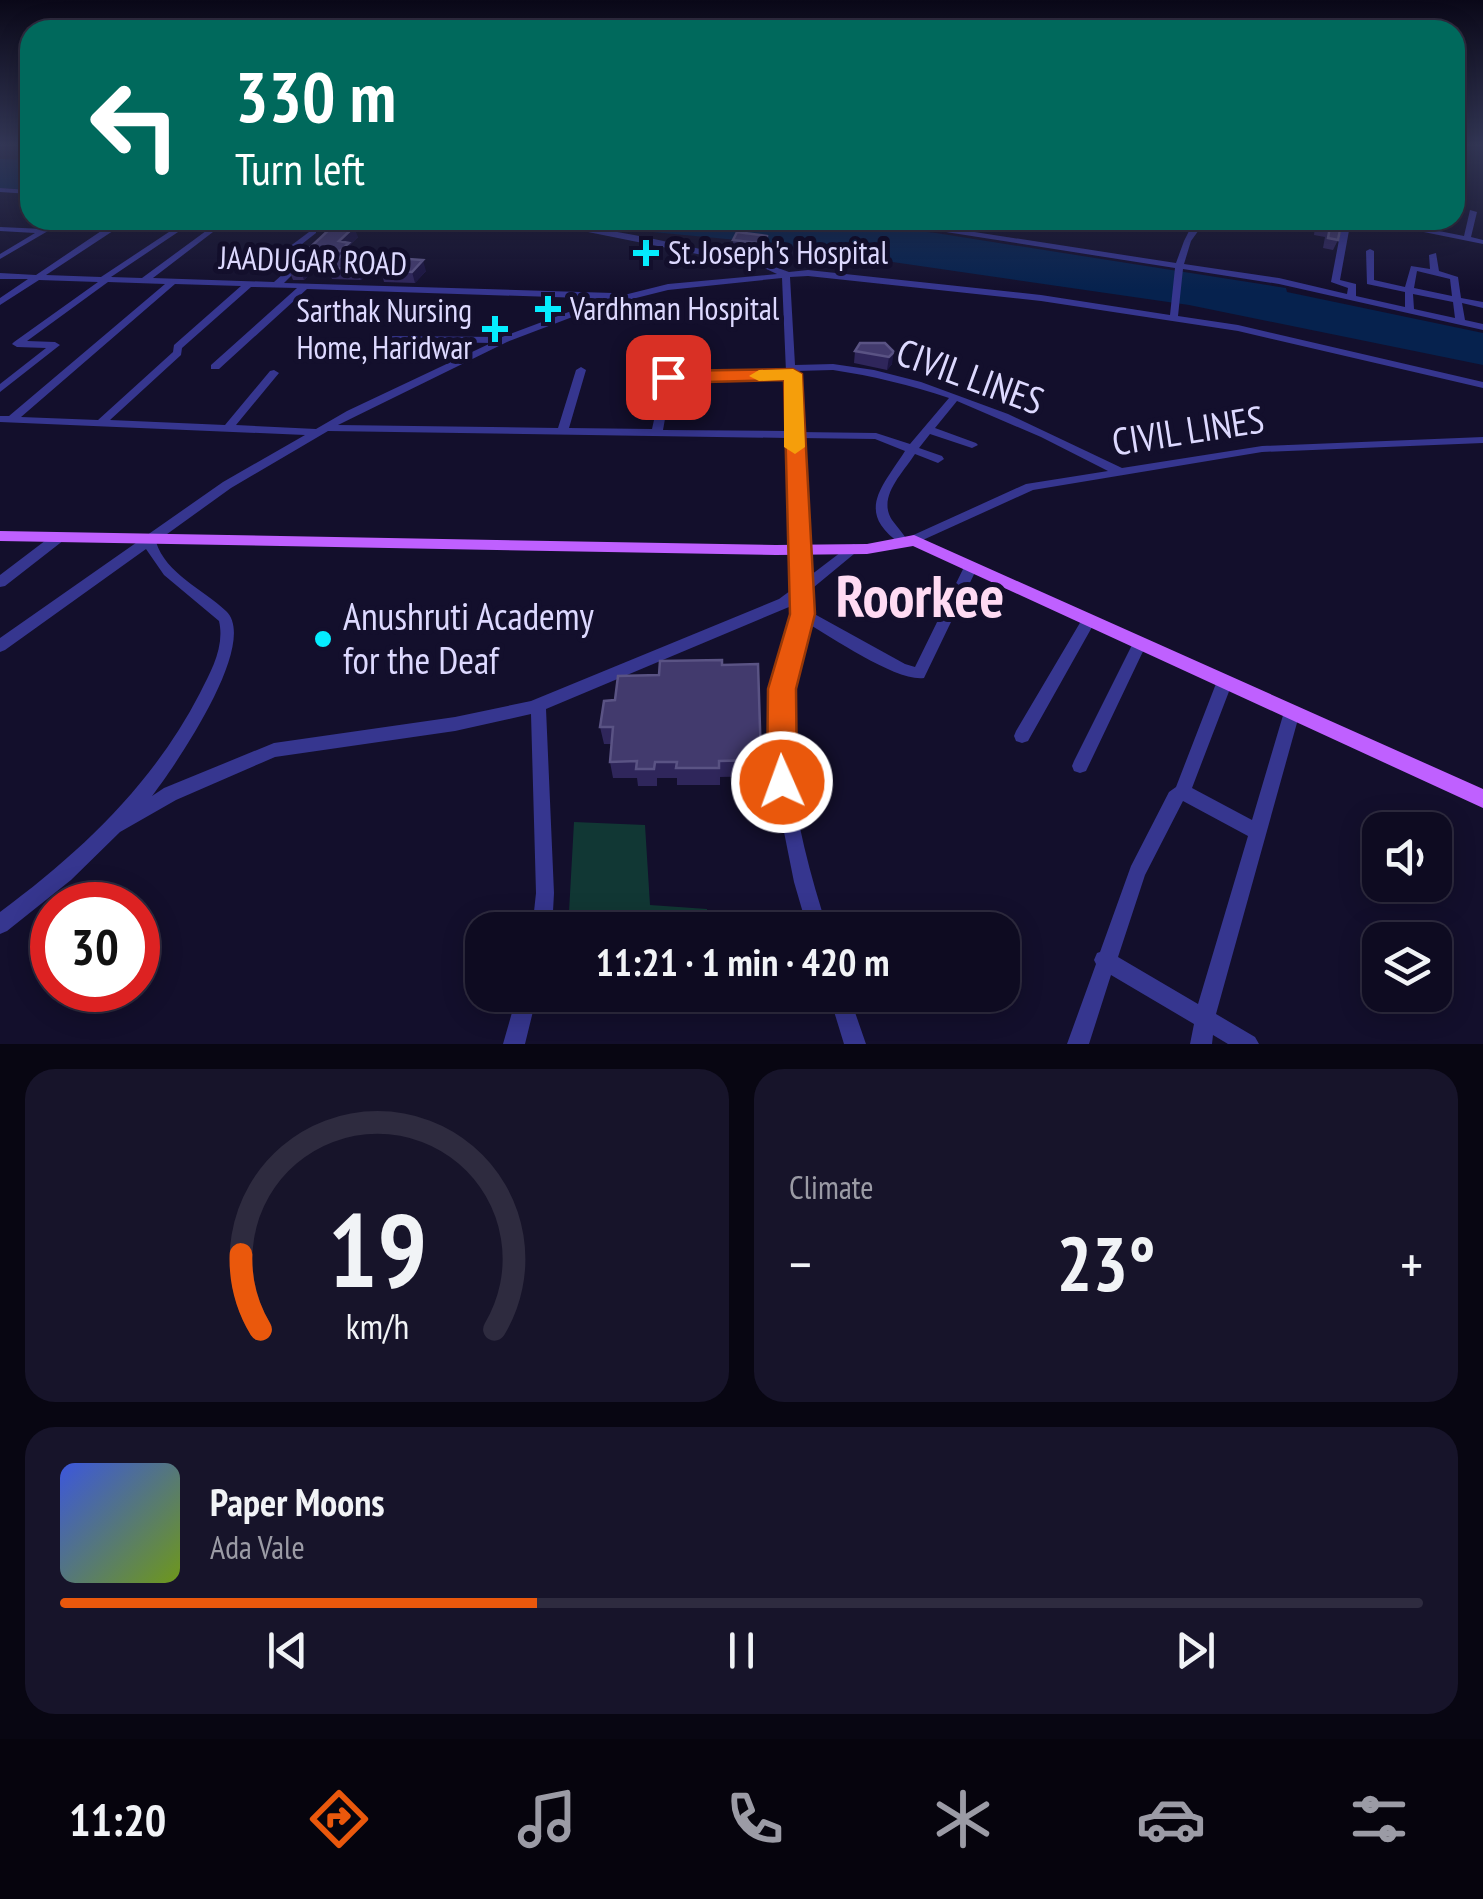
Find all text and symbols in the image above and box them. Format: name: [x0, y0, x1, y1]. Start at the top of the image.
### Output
text: 330 m: [235, 51, 396, 141]
icon: left: [70, 60, 200, 190]
text: Turn left: [235, 139, 365, 197]
place label: St. Joseph's Hospital: [668, 231, 888, 273]
street label: JAADUGAR ROAD: [217, 236, 408, 284]
marker: St. Joseph's Hospital: [633, 240, 659, 266]
place label: Vardhman Hospital: [569, 287, 780, 329]
place label: Sarthak Nursing Home, Haridwar: [296, 289, 472, 368]
marker: Vardhman Hospital: [535, 296, 561, 322]
marker: Sarthak Nursing Home, Haridwar: [482, 316, 508, 342]
street label: CIVIL LINES: [890, 326, 1051, 425]
pin: [626, 335, 711, 420]
icon: arrive: [641, 350, 696, 405]
street label: CIVIL LINES: [1108, 393, 1267, 466]
district label: Roorkee: [836, 558, 1004, 633]
place label: Anushruti Academy for the Deaf: [343, 591, 595, 684]
marker: Anushruti Academy for the Deaf: [312, 628, 334, 650]
position arrow: [730, 730, 834, 834]
map controls: [1362, 812, 1452, 1012]
button: sound: [1362, 812, 1452, 902]
speed limit sign: 30: [30, 882, 160, 1012]
button: layers: [1362, 922, 1452, 1012]
text: 11:21 · 1 min · 420 m: [596, 937, 889, 986]
text: Climate: [789, 1166, 873, 1208]
text: 19: [327, 1181, 427, 1316]
text: 23°: [1056, 1215, 1156, 1312]
text: −: [789, 1228, 812, 1299]
text: +: [1400, 1228, 1423, 1299]
text: km/h: [345, 1303, 409, 1349]
text: Paper Moons: [210, 1477, 385, 1526]
text: Ada Vale: [210, 1526, 305, 1568]
icon: previous: [260, 1623, 315, 1678]
icon: pause: [714, 1623, 769, 1678]
icon: next: [1168, 1623, 1223, 1678]
icon: directions: [304, 1784, 374, 1854]
icon: music: [512, 1784, 582, 1854]
icon: phone: [720, 1784, 790, 1854]
icon: climate: [928, 1784, 998, 1854]
icon: car: [1136, 1784, 1206, 1854]
icon: filters: [1344, 1784, 1414, 1854]
text: 11:20: [69, 1790, 166, 1848]

